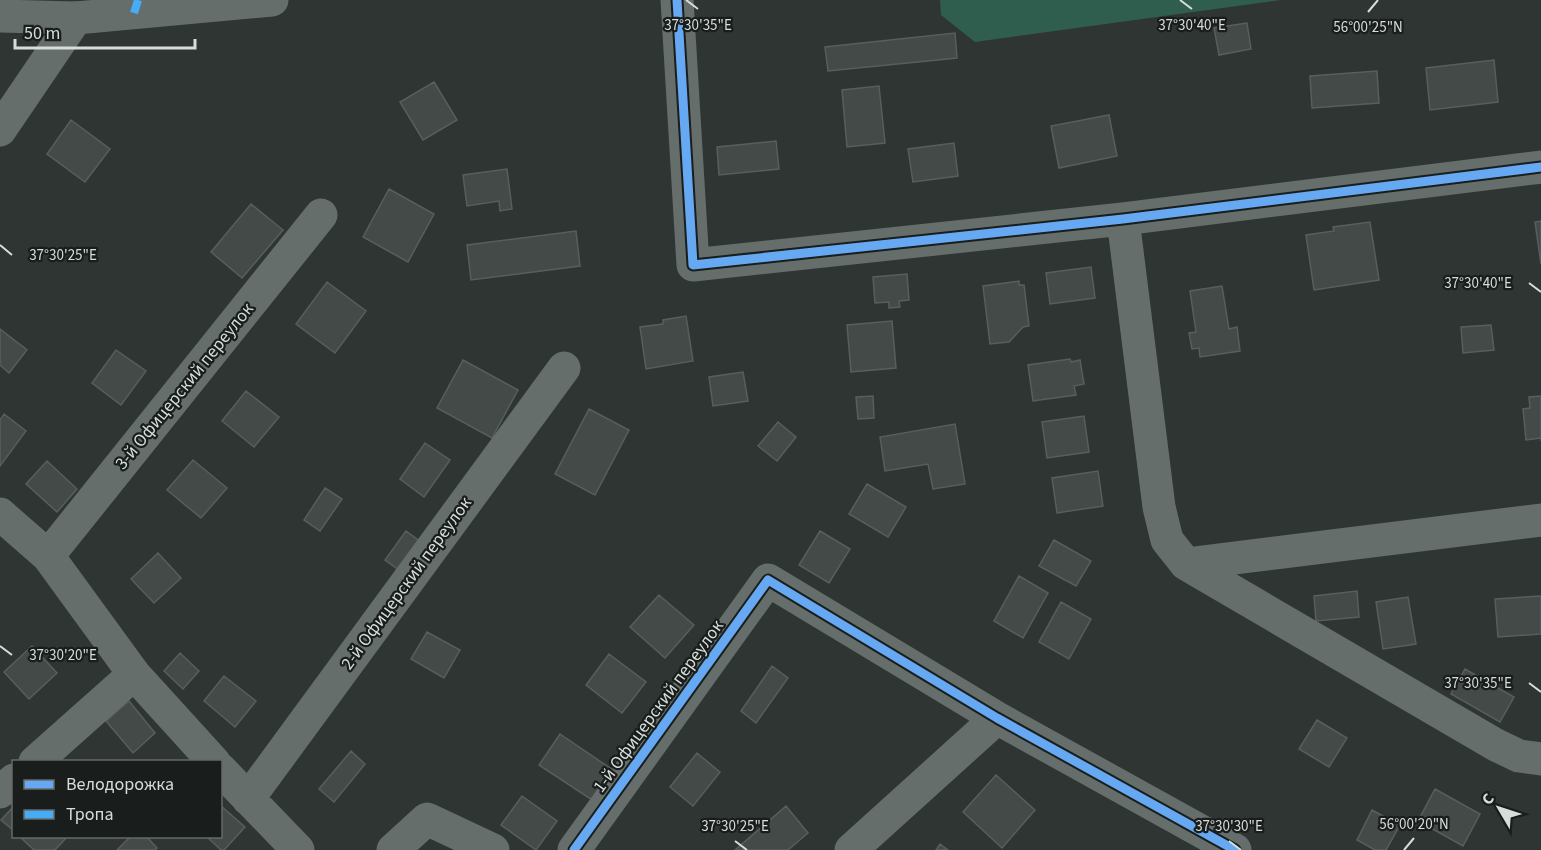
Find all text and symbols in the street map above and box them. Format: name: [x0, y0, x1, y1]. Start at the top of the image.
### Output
scale bar: [15, 12, 195, 50]
text: 37°30'35"E: [664, 15, 732, 36]
text: 37°30'40"E: [1158, 15, 1226, 36]
text: 56°00'25"N: [1333, 17, 1403, 38]
text: 50 m: [24, 21, 60, 46]
text: 37°30'25"E: [29, 245, 97, 266]
text: 37°30'40"E: [1444, 273, 1512, 294]
street label: 3-й Офицерский переулок: [109, 298, 260, 475]
street label: 2-й Офицерский переулок: [335, 492, 478, 675]
street label: 1-й Офицерский переулок: [587, 615, 730, 798]
text: 37°30'20"E: [29, 645, 97, 666]
text: 37°30'35"E: [1444, 673, 1512, 694]
legend: [12, 760, 222, 838]
text: Велодорожка: [66, 772, 174, 797]
north arrow: [1469, 778, 1529, 838]
text: С: [1477, 789, 1500, 810]
text: Тропа: [66, 802, 114, 827]
text: 56°00'20"N: [1379, 814, 1449, 835]
text: 37°30'25"E: [701, 816, 769, 837]
text: 37°30'30"E: [1195, 816, 1263, 837]

